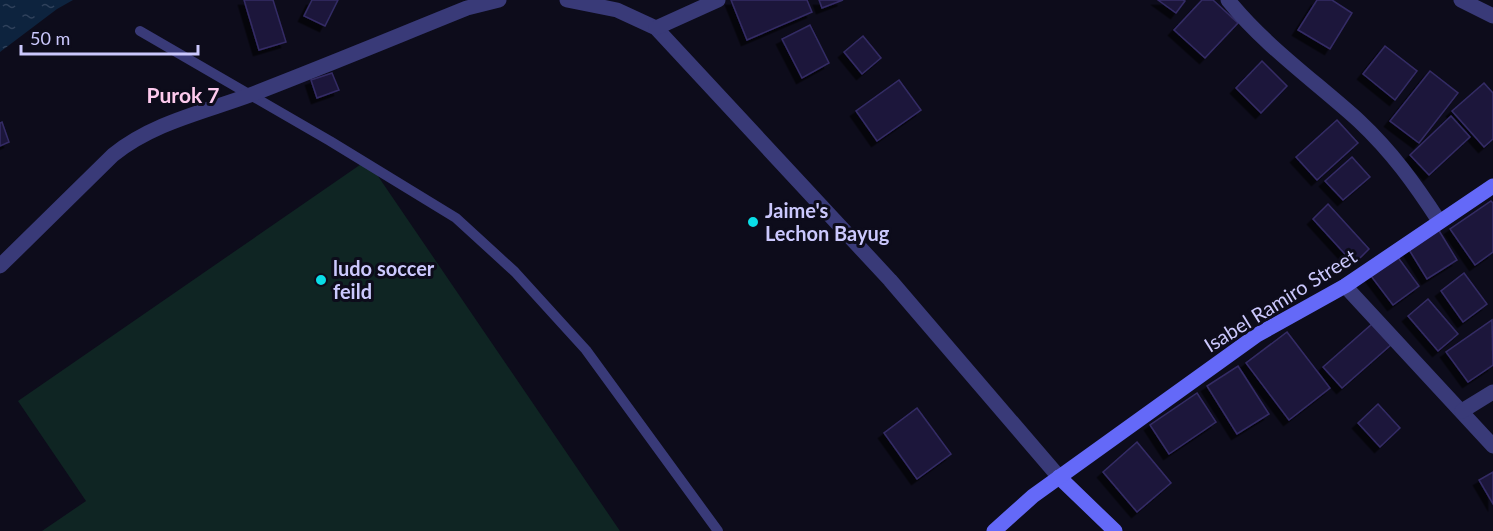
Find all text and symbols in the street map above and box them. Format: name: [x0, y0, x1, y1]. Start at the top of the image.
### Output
scale bar: [21, 18, 198, 56]
text: 50 m: [30, 27, 70, 49]
district label: Purok 7: [147, 82, 219, 107]
place label: Jaime's Lechon Bayug: [765, 198, 890, 245]
marker: Jaime's Lechon Bayug: [746, 215, 760, 229]
street label: Isabel Ramiro Street: [1199, 243, 1361, 357]
place label: ludo soccer feild: [333, 256, 435, 303]
marker: ludo soccer feild: [314, 273, 328, 287]

